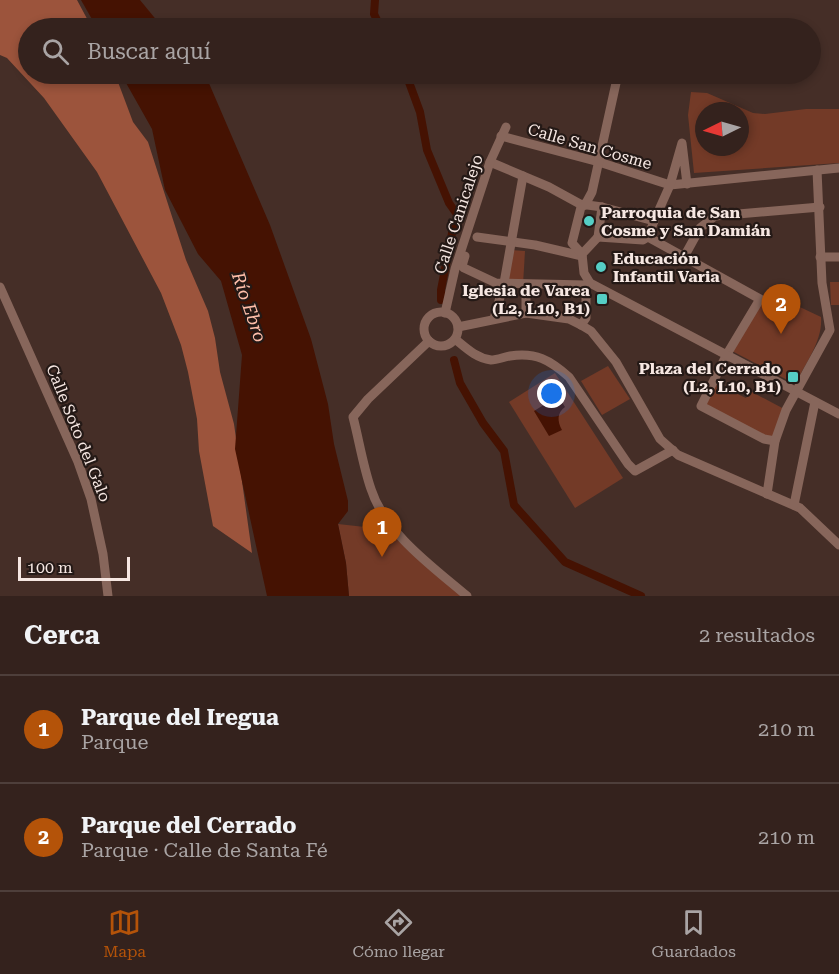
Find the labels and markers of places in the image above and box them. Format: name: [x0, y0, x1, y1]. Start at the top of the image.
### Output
place label: Parroquia de San Cosme y San Damián: [601, 203, 771, 240]
marker: Parroquia de San Cosme y San Damián: [582, 214, 596, 228]
place label: Educación Infantil Varia: [613, 249, 720, 286]
marker: Educación Infantil Varia: [594, 260, 608, 274]
place label: Iglesia de Varea (L2, L10, B1): [462, 281, 591, 318]
pin: 2: [762, 284, 800, 334]
marker: Iglesia de Varea (L2, L10, B1): [595, 292, 609, 306]
place label: Plaza del Cerrado (L2, L10, B1): [639, 359, 781, 396]
marker: Plaza del Cerrado (L2, L10, B1): [786, 370, 800, 384]
pin: 1: [362, 508, 401, 557]

